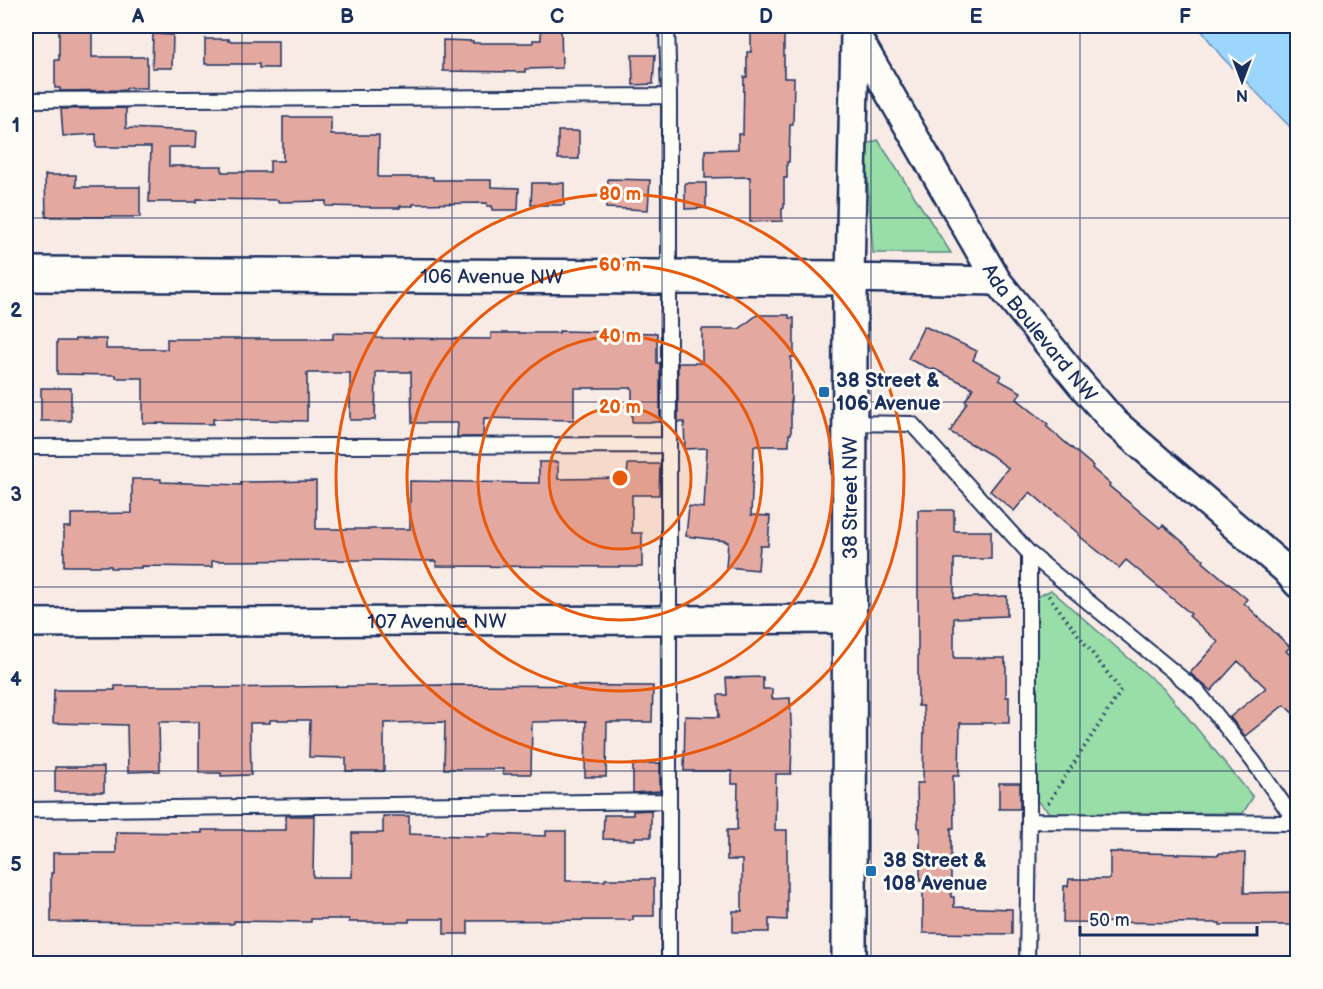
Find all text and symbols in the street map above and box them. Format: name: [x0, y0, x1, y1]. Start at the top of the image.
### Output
text: A: [131, 5, 145, 29]
text: B: [340, 5, 354, 29]
text: C: [550, 5, 564, 29]
text: D: [759, 5, 773, 29]
text: E: [970, 5, 983, 29]
text: F: [1179, 5, 1191, 29]
north arrow: [1212, 51, 1272, 111]
text: N: [1236, 85, 1248, 104]
text: 1: [12, 114, 20, 138]
text: 80 m: [599, 184, 641, 205]
text: 60 m: [599, 255, 641, 276]
street label: Ada Boulevard NW: [977, 260, 1102, 407]
street label: 106 Avenue NW: [420, 265, 564, 290]
text: 2: [10, 299, 22, 323]
text: 40 m: [599, 326, 641, 347]
place label: 38 Street & 106 Avenue: [836, 369, 940, 416]
marker: 38 Street & 106 Avenue: [817, 385, 831, 399]
text: 20 m: [599, 397, 641, 418]
street label: 38 Street NW: [839, 437, 863, 559]
centre of rings: [610, 468, 630, 488]
text: 3: [10, 483, 22, 507]
street label: 107 Avenue NW: [367, 610, 507, 634]
text: 4: [10, 668, 22, 692]
place label: 38 Street & 108 Avenue: [883, 849, 987, 896]
text: 5: [10, 853, 22, 877]
marker: 38 Street & 108 Avenue: [864, 864, 878, 878]
scale bar: [1080, 899, 1257, 937]
text: 50 m: [1089, 910, 1130, 931]

